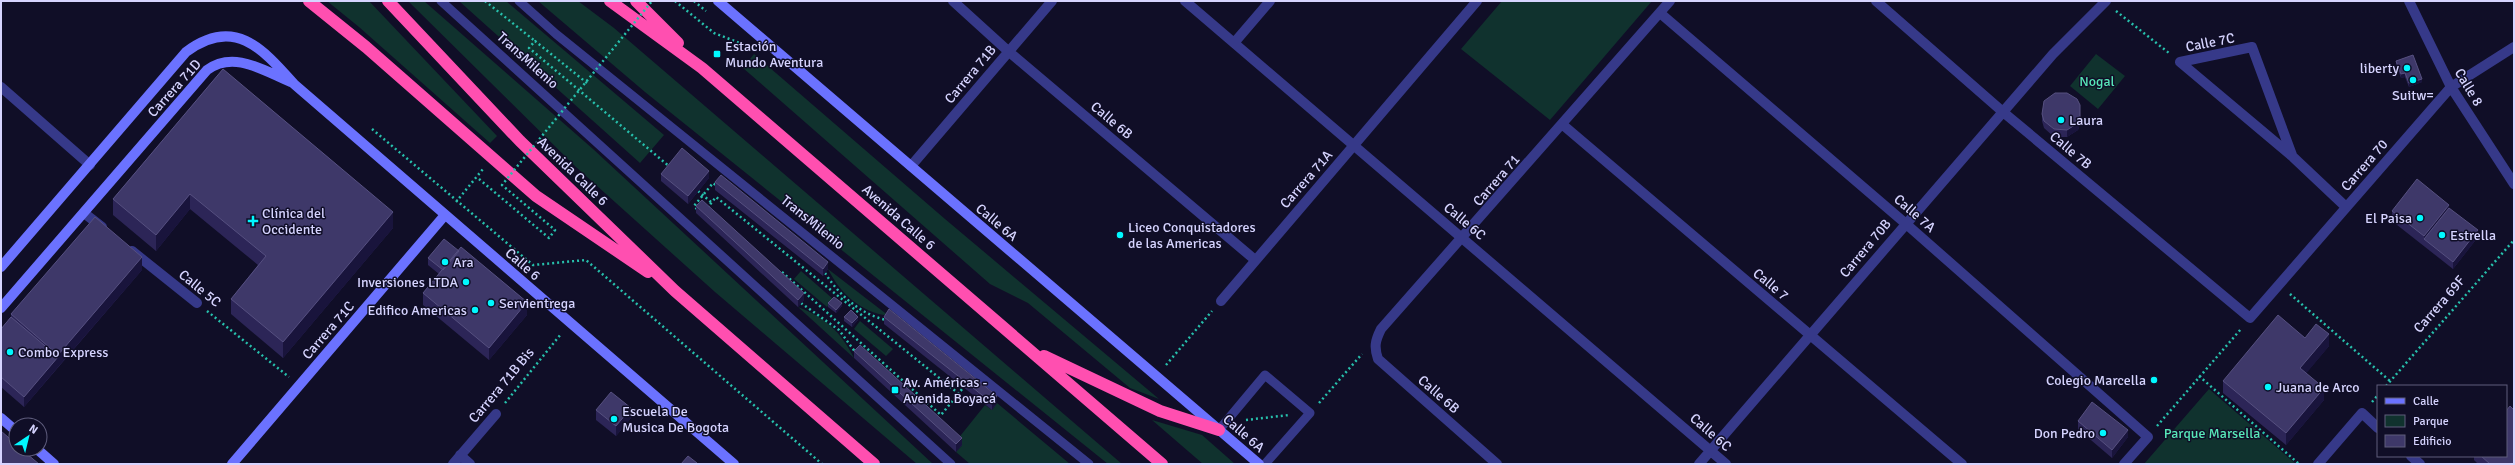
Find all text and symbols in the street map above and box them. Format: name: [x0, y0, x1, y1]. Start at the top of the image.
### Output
street label: TransMilenio: [493, 28, 562, 92]
street label: Calle 7C: [2184, 29, 2236, 56]
place label: Estación Mundo Aventura: [725, 38, 823, 71]
street label: Carrera 71B: [941, 42, 1000, 107]
marker: Estación Mundo Aventura: [712, 49, 722, 59]
street label: Carrera 71D: [144, 56, 205, 121]
place label: liberty: [2360, 60, 2399, 77]
marker: liberty: [2402, 63, 2412, 73]
street label: Calle 8: [2451, 65, 2486, 109]
park label: Nogal: [2079, 73, 2115, 90]
marker: Suitw=: [2408, 75, 2418, 85]
place label: Suitw=: [2392, 87, 2434, 104]
street label: Calle 6B: [1087, 98, 1136, 143]
place label: Laura: [2069, 112, 2103, 129]
marker: Laura: [2056, 115, 2066, 125]
street label: Calle 7B: [2046, 128, 2095, 173]
street label: Avenida Calle 6: [534, 133, 612, 209]
street label: Carrera 70: [2337, 136, 2391, 195]
street label: Carrera 71A: [1277, 146, 1337, 212]
street label: Carrera 71: [1469, 151, 1523, 210]
street label: Avenida Calle 6: [859, 181, 939, 254]
street label: Calle 7A: [1890, 191, 1939, 236]
street label: TransMilenio: [777, 192, 848, 253]
street label: Calle 6C: [1440, 199, 1489, 244]
street label: Calle 6A: [972, 200, 1021, 245]
place label: Clínica del Occidente: [262, 205, 325, 238]
place label: El Paisa: [2365, 210, 2412, 227]
marker: El Paisa: [2415, 213, 2425, 223]
marker: Clínica del Occidente: [247, 215, 259, 227]
street label: Carrera 70B: [1836, 216, 1895, 281]
place label: Liceo Conquistadores de las Americas: [1128, 219, 1256, 252]
place label: Estrella: [2450, 227, 2496, 244]
marker: Liceo Conquistadores de las Americas: [1115, 230, 1125, 240]
marker: Estrella: [2437, 230, 2447, 240]
street label: Calle 6: [502, 244, 544, 284]
place label: Ara: [453, 254, 474, 271]
marker: Ara: [440, 257, 450, 267]
street label: Calle 7: [1749, 265, 1792, 304]
street label: Calle 5C: [175, 266, 224, 311]
street label: Carrera 69F: [2410, 272, 2469, 336]
place label: Inversiones LTDA: [357, 274, 458, 291]
marker: Inversiones LTDA: [461, 277, 471, 287]
place label: Servientrega: [499, 295, 575, 312]
street label: Carrera 71C: [299, 298, 358, 363]
marker: Servientrega: [486, 298, 496, 308]
place label: Edifico Americas: [367, 302, 467, 319]
marker: Edifico Americas: [470, 305, 480, 315]
place label: Combo Express: [18, 344, 108, 361]
street label: Carrera 71B Bis: [465, 344, 538, 426]
marker: Combo Express: [5, 347, 15, 357]
street label: Calle 6B: [1414, 372, 1463, 417]
place label: Colegio Marcella: [2046, 372, 2146, 389]
place label: Av. Américas - Avenida Boyacá: [903, 374, 996, 407]
marker: Colegio Marcella: [2149, 375, 2159, 385]
place label: Juana de Arco: [2276, 379, 2360, 396]
marker: Juana de Arco: [2263, 382, 2273, 392]
marker: Av. Américas - Avenida Boyacá: [890, 385, 900, 395]
legend: [2377, 385, 2507, 457]
text: Calle: [2413, 394, 2439, 409]
place label: Escuela De Musica De Bogota: [622, 403, 729, 436]
street label: Calle 6C: [1686, 410, 1735, 455]
street label: Calle 6A: [1219, 411, 1268, 456]
marker: Escuela De Musica De Bogota: [609, 414, 619, 424]
text: Parque: [2413, 414, 2449, 429]
north arrow: [8, 417, 48, 457]
text: N: [27, 422, 40, 437]
place label: Don Pedro: [2034, 425, 2095, 442]
park label: Parque Marsella: [2164, 425, 2260, 442]
marker: Don Pedro: [2098, 428, 2108, 438]
text: Edificio: [2413, 434, 2451, 449]

